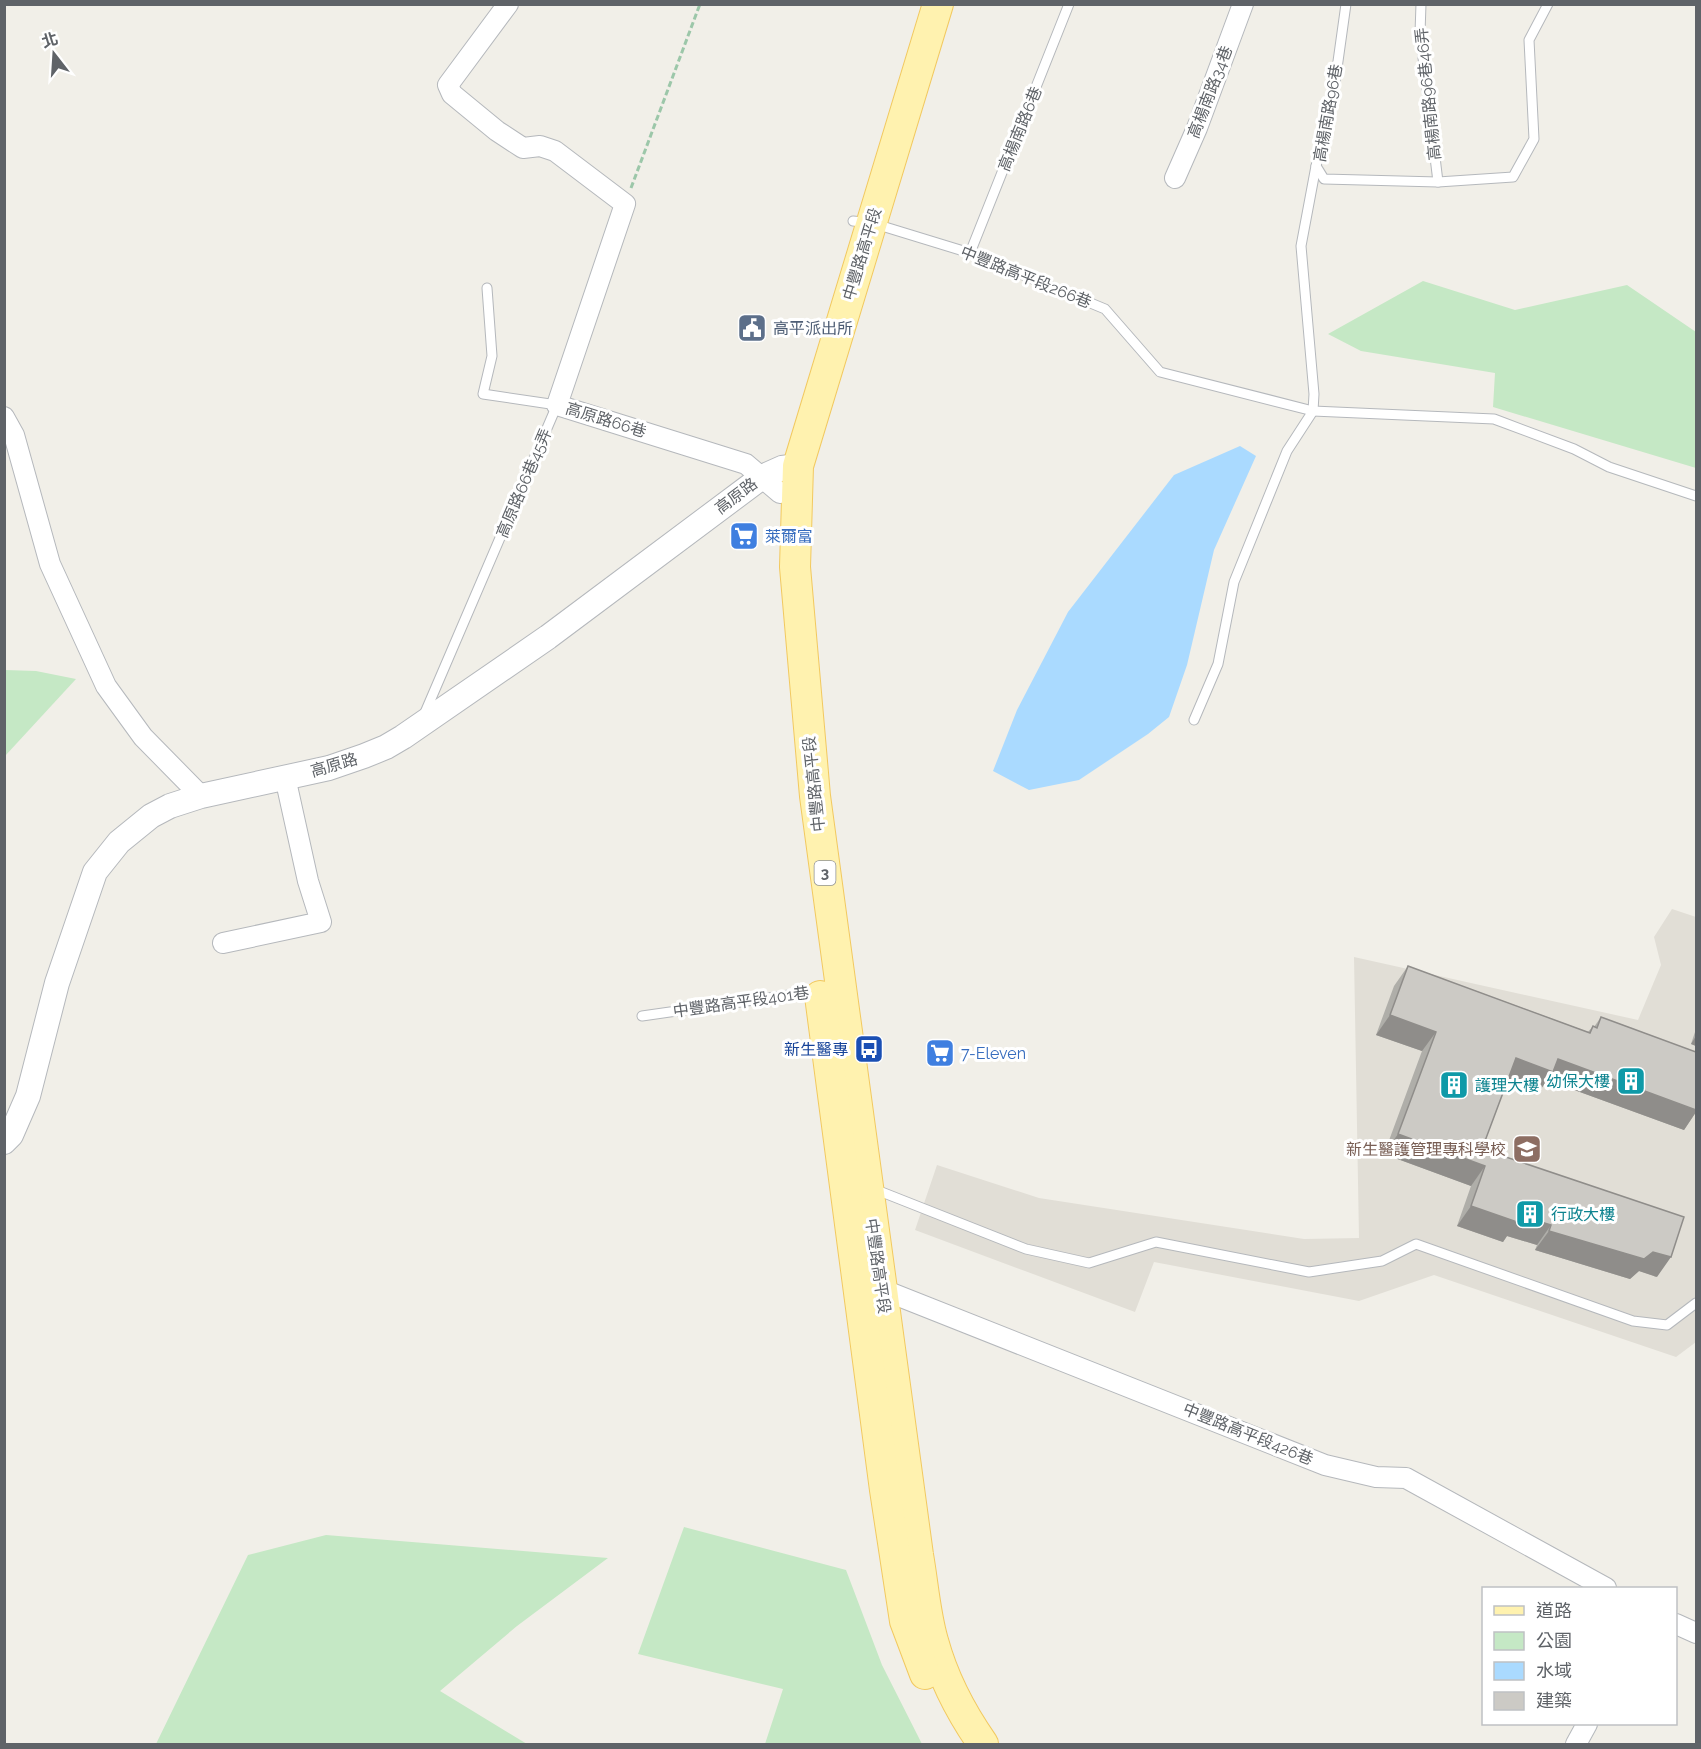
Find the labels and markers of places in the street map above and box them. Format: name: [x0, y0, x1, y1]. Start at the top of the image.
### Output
public building icon: 高平派出所: [736, 312, 768, 344]
place label: 高平派出所: [773, 319, 853, 338]
supermarket icon: 萊爾富: [728, 520, 760, 552]
place label: 萊爾富: [765, 527, 813, 546]
bus stop icon: 新生醫專: [853, 1033, 885, 1065]
supermarket icon: 7-Eleven: [924, 1037, 956, 1069]
place label: 新生醫專: [784, 1040, 848, 1059]
place label: 7-Eleven: [961, 1044, 1026, 1063]
building icon: 幼保大樓: [1615, 1065, 1647, 1097]
building icon: 護理大樓: [1438, 1069, 1470, 1101]
place label: 幼保大樓: [1546, 1072, 1610, 1091]
place label: 護理大樓: [1475, 1076, 1539, 1095]
school or university icon: 新生醫護管理專科學校: [1511, 1133, 1543, 1165]
place label: 新生醫護管理專科學校: [1346, 1140, 1506, 1159]
building icon: 行政大樓: [1514, 1198, 1546, 1230]
place label: 行政大樓: [1551, 1205, 1615, 1224]

